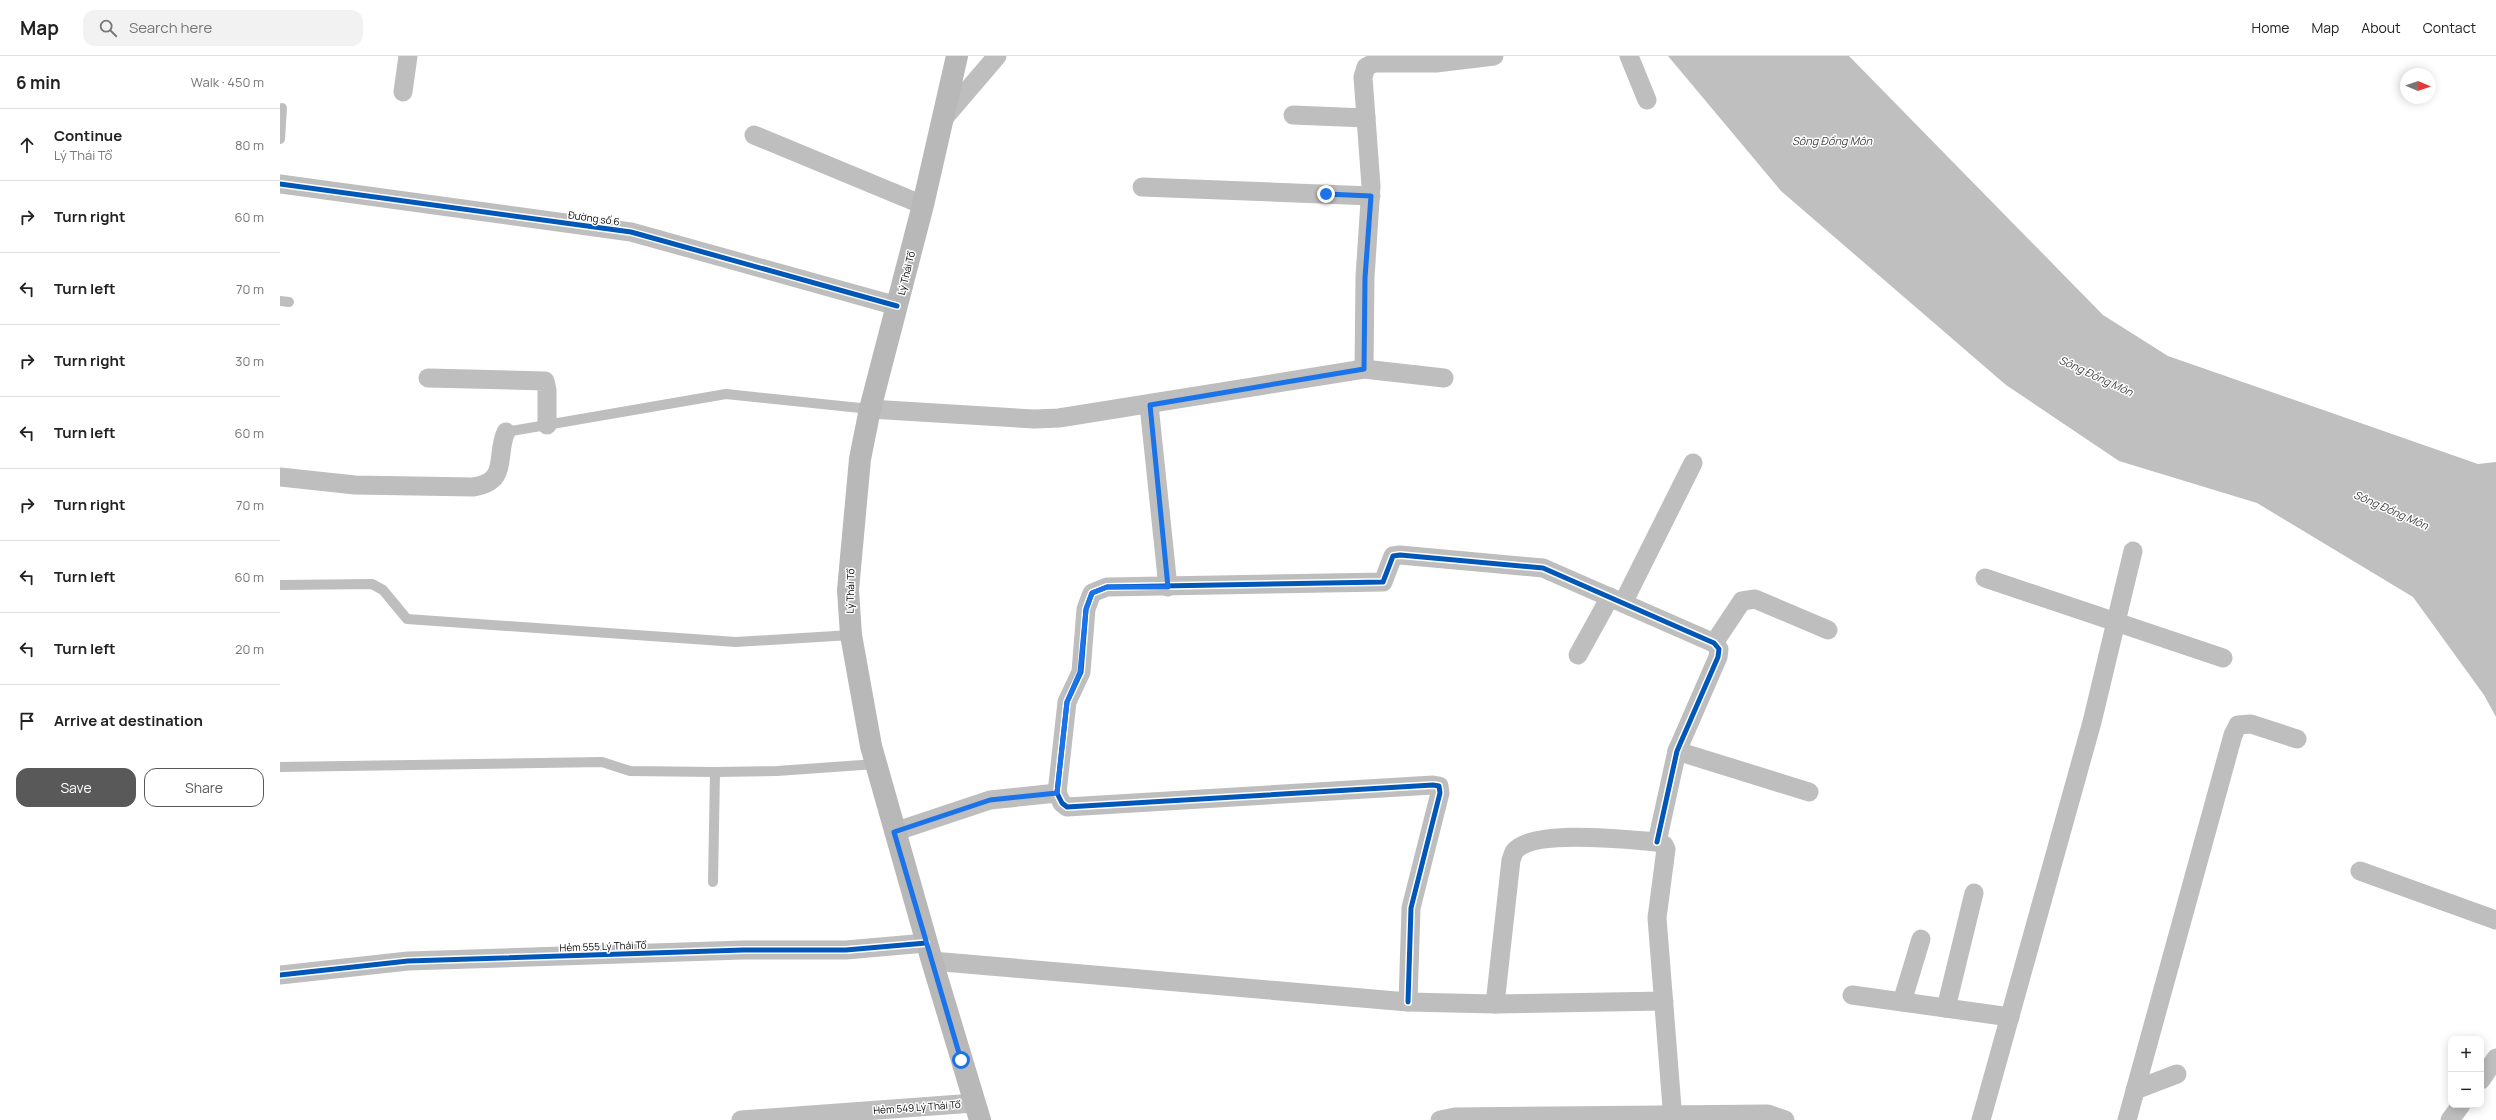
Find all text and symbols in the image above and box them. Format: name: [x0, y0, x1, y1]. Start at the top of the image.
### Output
search box: [83, 10, 363, 46]
text: Map: [20, 15, 59, 41]
icon: search: [97, 17, 119, 39]
text: Search here: [129, 17, 212, 38]
text: Home: [2252, 18, 2289, 37]
text: Map: [2311, 18, 2339, 37]
text: About: [2361, 18, 2401, 37]
text: Contact: [2423, 18, 2476, 37]
north arrow: [2400, 68, 2436, 104]
text: 6 min: [16, 71, 61, 94]
text: Walk · 450 m: [191, 73, 264, 91]
text: Continue: [54, 125, 122, 146]
water label: Sông Đồng Môn: [1792, 133, 1872, 148]
icon: ahead: [16, 134, 38, 156]
text: 80 m: [235, 136, 264, 154]
text: Lý Thái Tổ: [54, 146, 112, 164]
route end: [1317, 185, 1335, 203]
icon: right: [16, 206, 38, 228]
text: Turn right: [54, 206, 125, 227]
street label: Đường số 6: [567, 207, 621, 229]
text: 60 m: [234, 208, 264, 226]
street label: Lý Thái Tổ: [894, 250, 918, 296]
icon: left: [16, 278, 38, 300]
text: Turn left: [54, 278, 116, 299]
text: 70 m: [236, 280, 264, 298]
icon: right: [16, 350, 38, 372]
text: Turn right: [54, 350, 125, 371]
text: 30 m: [235, 352, 264, 370]
water label: Sông Đồng Môn: [2057, 352, 2136, 399]
icon: left: [16, 422, 38, 444]
text: Turn left: [54, 422, 116, 443]
text: 60 m: [234, 424, 264, 442]
water label: Sông Đồng Môn: [2352, 486, 2431, 533]
icon: right: [16, 494, 38, 516]
text: Turn right: [54, 494, 125, 515]
text: 70 m: [236, 496, 264, 514]
icon: left: [16, 566, 38, 588]
text: Turn left: [54, 566, 116, 587]
text: 60 m: [234, 568, 264, 586]
street label: Lý Thái Tổ: [843, 568, 857, 614]
icon: left: [16, 638, 38, 660]
text: Turn left: [54, 638, 116, 659]
text: 20 m: [235, 640, 264, 658]
icon: arrive: [16, 710, 38, 732]
text: Arrive at destination: [54, 710, 203, 731]
button: Save: [16, 768, 136, 807]
button: Share: [144, 768, 264, 807]
street label: Hẻm 555 Lý Thái Tổ: [559, 937, 647, 955]
map controls: [2448, 1036, 2484, 1108]
button: +: [2448, 1036, 2484, 1072]
route start: [952, 1051, 970, 1069]
button: −: [2448, 1072, 2484, 1108]
street label: Hẻm 549 Lý Thái Tổ: [873, 1097, 961, 1117]

